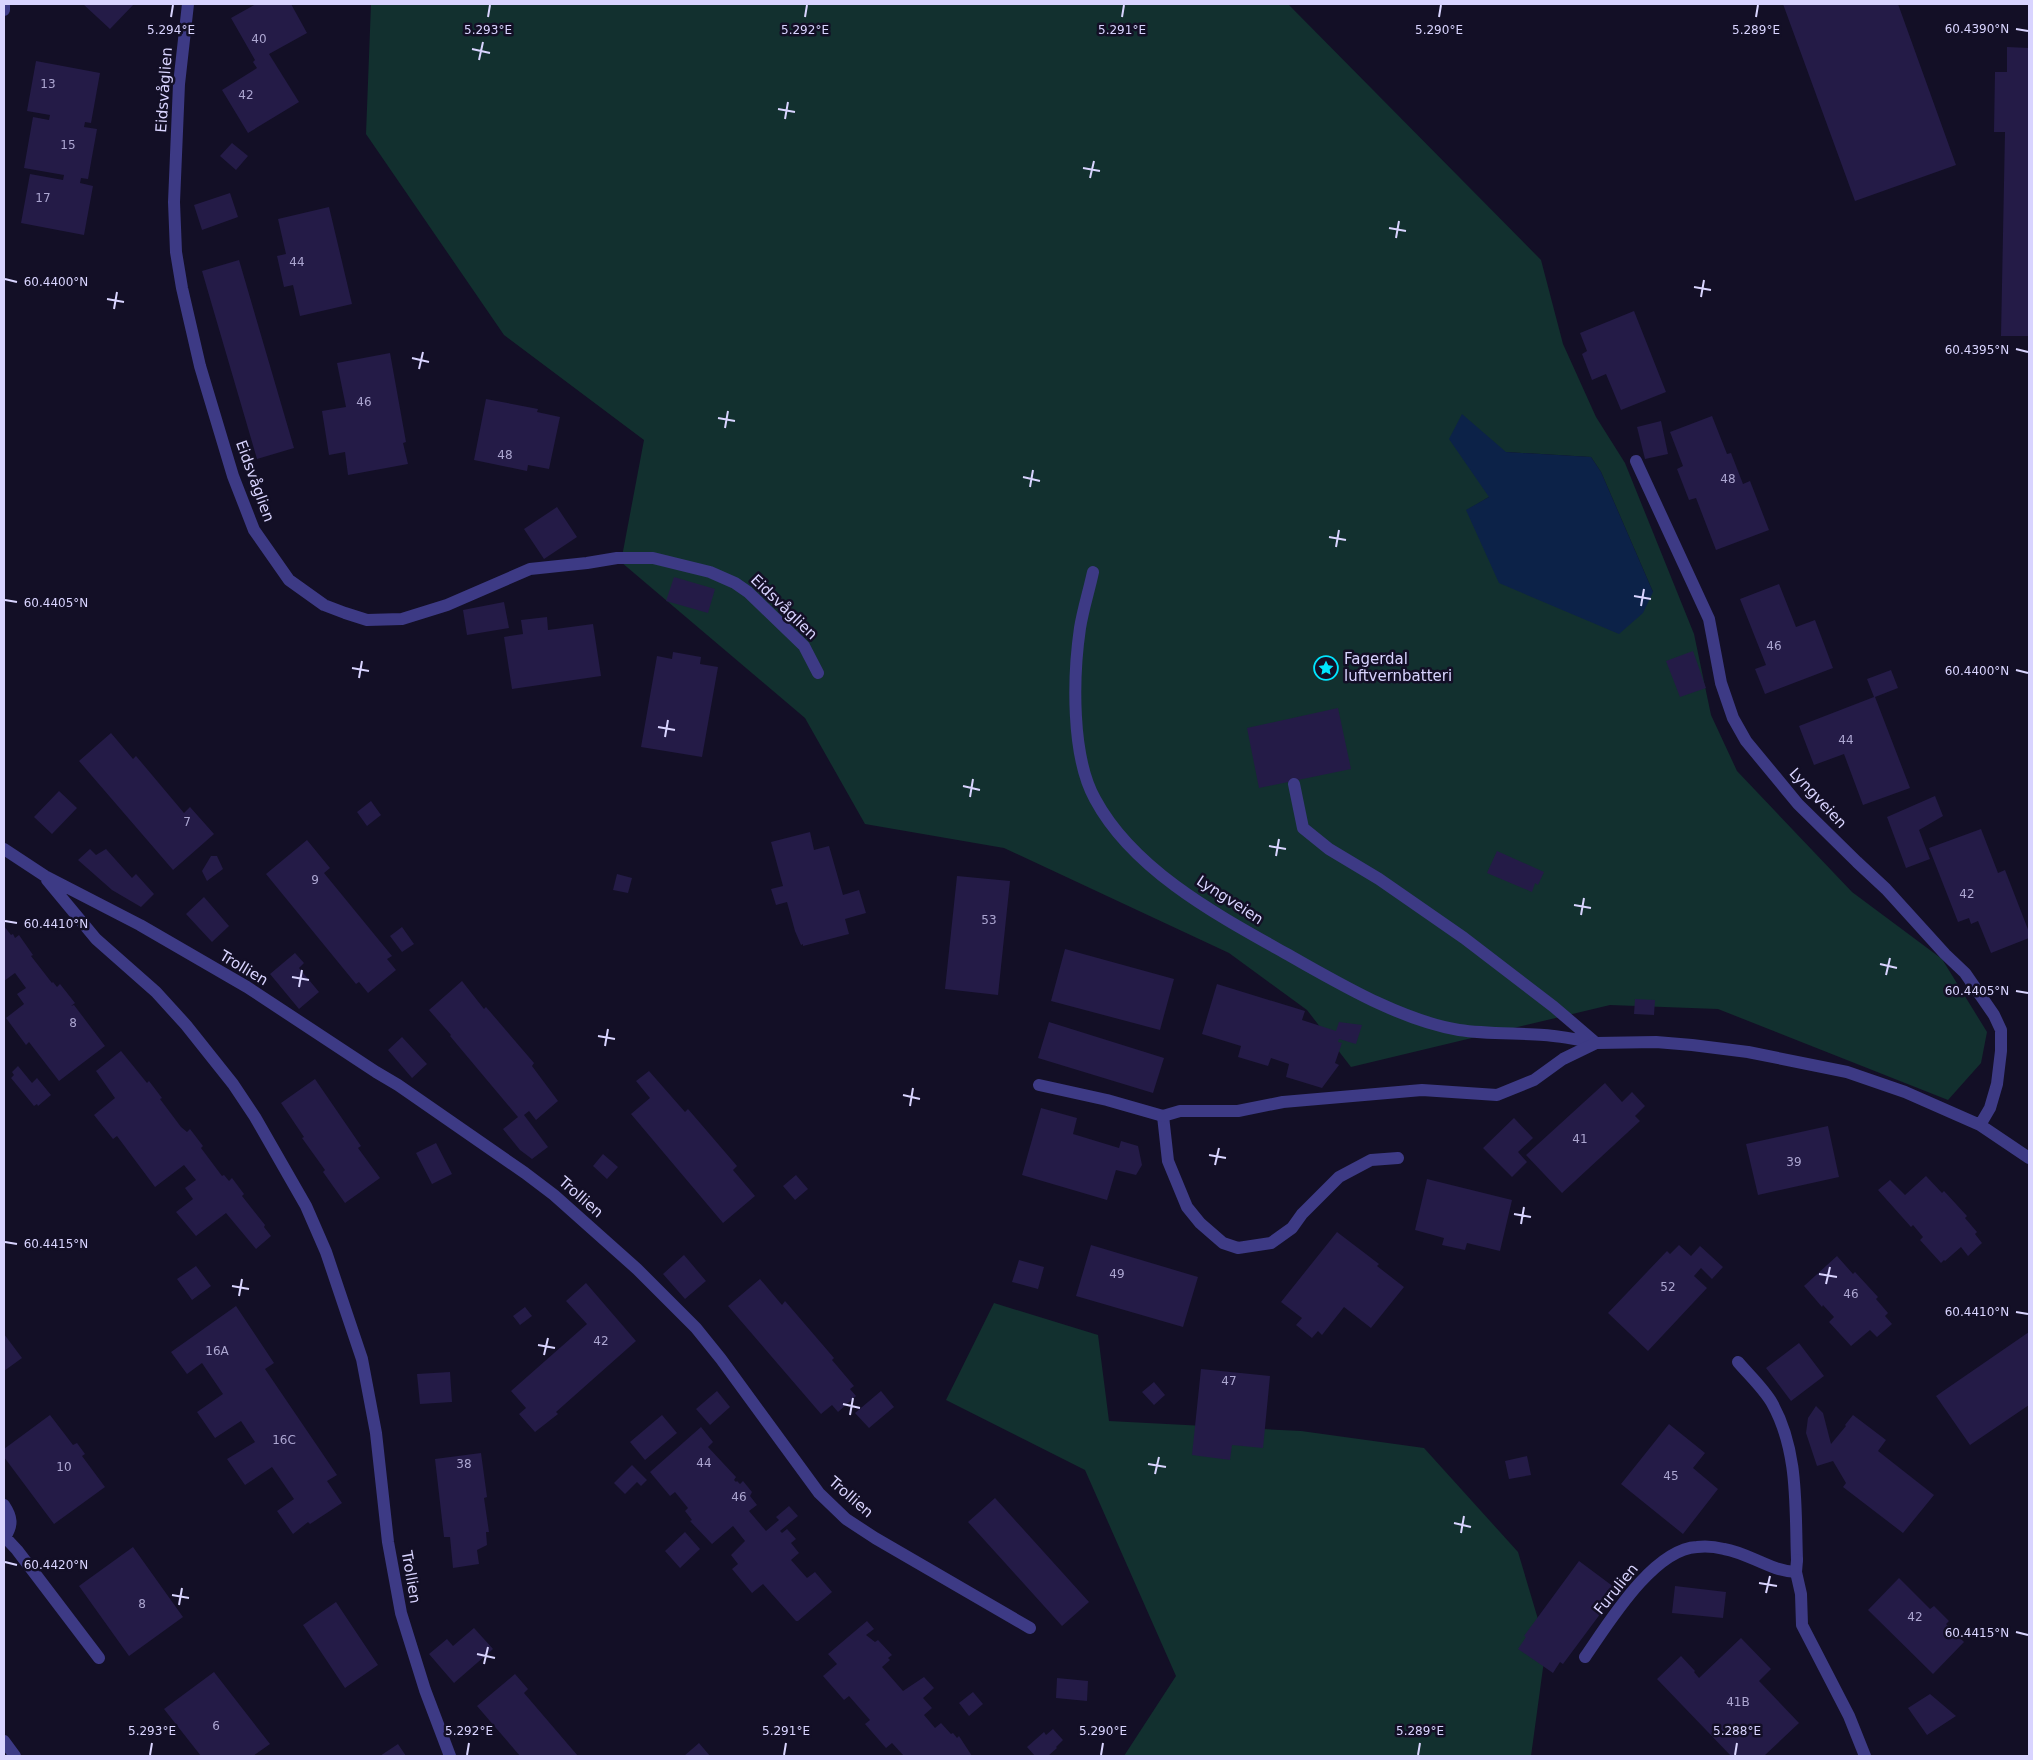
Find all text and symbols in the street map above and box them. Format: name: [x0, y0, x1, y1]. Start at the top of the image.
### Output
text: 60.4390°N: [1945, 22, 2009, 36]
text: 5.294°E: [147, 23, 195, 37]
text: 5.293°E: [464, 23, 512, 37]
text: 5.292°E: [781, 23, 829, 37]
text: 5.291°E: [1098, 23, 1146, 37]
text: 5.290°E: [1415, 23, 1463, 37]
text: 5.289°E: [1732, 23, 1780, 37]
house number: 40: [251, 32, 267, 46]
street label: Eidsvåglien: [152, 47, 176, 133]
house number: 13: [40, 77, 56, 91]
house number: 42: [238, 88, 254, 102]
house number: 15: [60, 138, 76, 152]
house number: 17: [35, 191, 51, 205]
house number: 44: [289, 255, 305, 269]
text: 60.4400°N: [24, 275, 88, 289]
text: 60.4395°N: [1945, 343, 2009, 357]
house number: 46: [356, 395, 372, 409]
street label: Eidsvåglien: [232, 438, 278, 524]
house number: 48: [497, 448, 513, 462]
house number: 48: [1720, 472, 1736, 486]
street label: Eidsvåglien: [747, 571, 821, 643]
text: 60.4405°N: [24, 596, 88, 610]
house number: 46: [1766, 639, 1782, 653]
place label: Fagerdal luftvernbatteri: [1344, 650, 1452, 685]
place icon: Fagerdal luftvernbatteri: [1313, 655, 1339, 681]
text: 60.4400°N: [1945, 664, 2009, 678]
house number: 44: [1838, 733, 1854, 747]
street label: Lyngveien: [1786, 764, 1850, 832]
house number: 7: [183, 815, 191, 829]
street label: Lyngveien: [1193, 872, 1267, 928]
house number: 9: [311, 873, 319, 887]
house number: 42: [1959, 887, 1975, 901]
house number: 53: [981, 913, 997, 927]
text: 60.4410°N: [24, 917, 88, 931]
street label: Trollien: [216, 946, 271, 989]
text: 60.4405°N: [1945, 984, 2009, 998]
house number: 8: [69, 1016, 77, 1030]
house number: 41: [1572, 1132, 1588, 1146]
house number: 39: [1786, 1155, 1802, 1169]
street label: Trollien: [554, 1172, 607, 1221]
text: 60.4415°N: [24, 1237, 88, 1251]
house number: 49: [1109, 1267, 1125, 1281]
house number: 52: [1660, 1280, 1676, 1294]
house number: 46: [1843, 1287, 1859, 1301]
text: 60.4410°N: [1945, 1305, 2009, 1319]
house number: 42: [593, 1334, 609, 1348]
house number: 16A: [205, 1344, 230, 1358]
house number: 47: [1221, 1374, 1237, 1388]
house number: 16C: [272, 1433, 296, 1447]
house number: 44: [696, 1456, 712, 1470]
house number: 38: [456, 1457, 472, 1471]
house number: 10: [56, 1460, 72, 1474]
house number: 45: [1663, 1469, 1679, 1483]
street label: Trollien: [824, 1472, 877, 1521]
house number: 46: [731, 1490, 747, 1504]
street label: Trollien: [397, 1548, 424, 1605]
text: 60.4420°N: [24, 1558, 88, 1572]
street label: Furulien: [1590, 1560, 1642, 1618]
house number: 8: [138, 1597, 146, 1611]
house number: 42: [1907, 1610, 1923, 1624]
text: 60.4415°N: [1945, 1626, 2009, 1640]
house number: 41B: [1726, 1695, 1750, 1709]
house number: 6: [212, 1719, 220, 1733]
text: 5.293°E: [128, 1724, 176, 1738]
text: 5.292°E: [445, 1724, 493, 1738]
text: 5.291°E: [762, 1724, 810, 1738]
text: 5.290°E: [1079, 1724, 1127, 1738]
text: 5.289°E: [1396, 1724, 1444, 1738]
text: 5.288°E: [1713, 1724, 1761, 1738]

